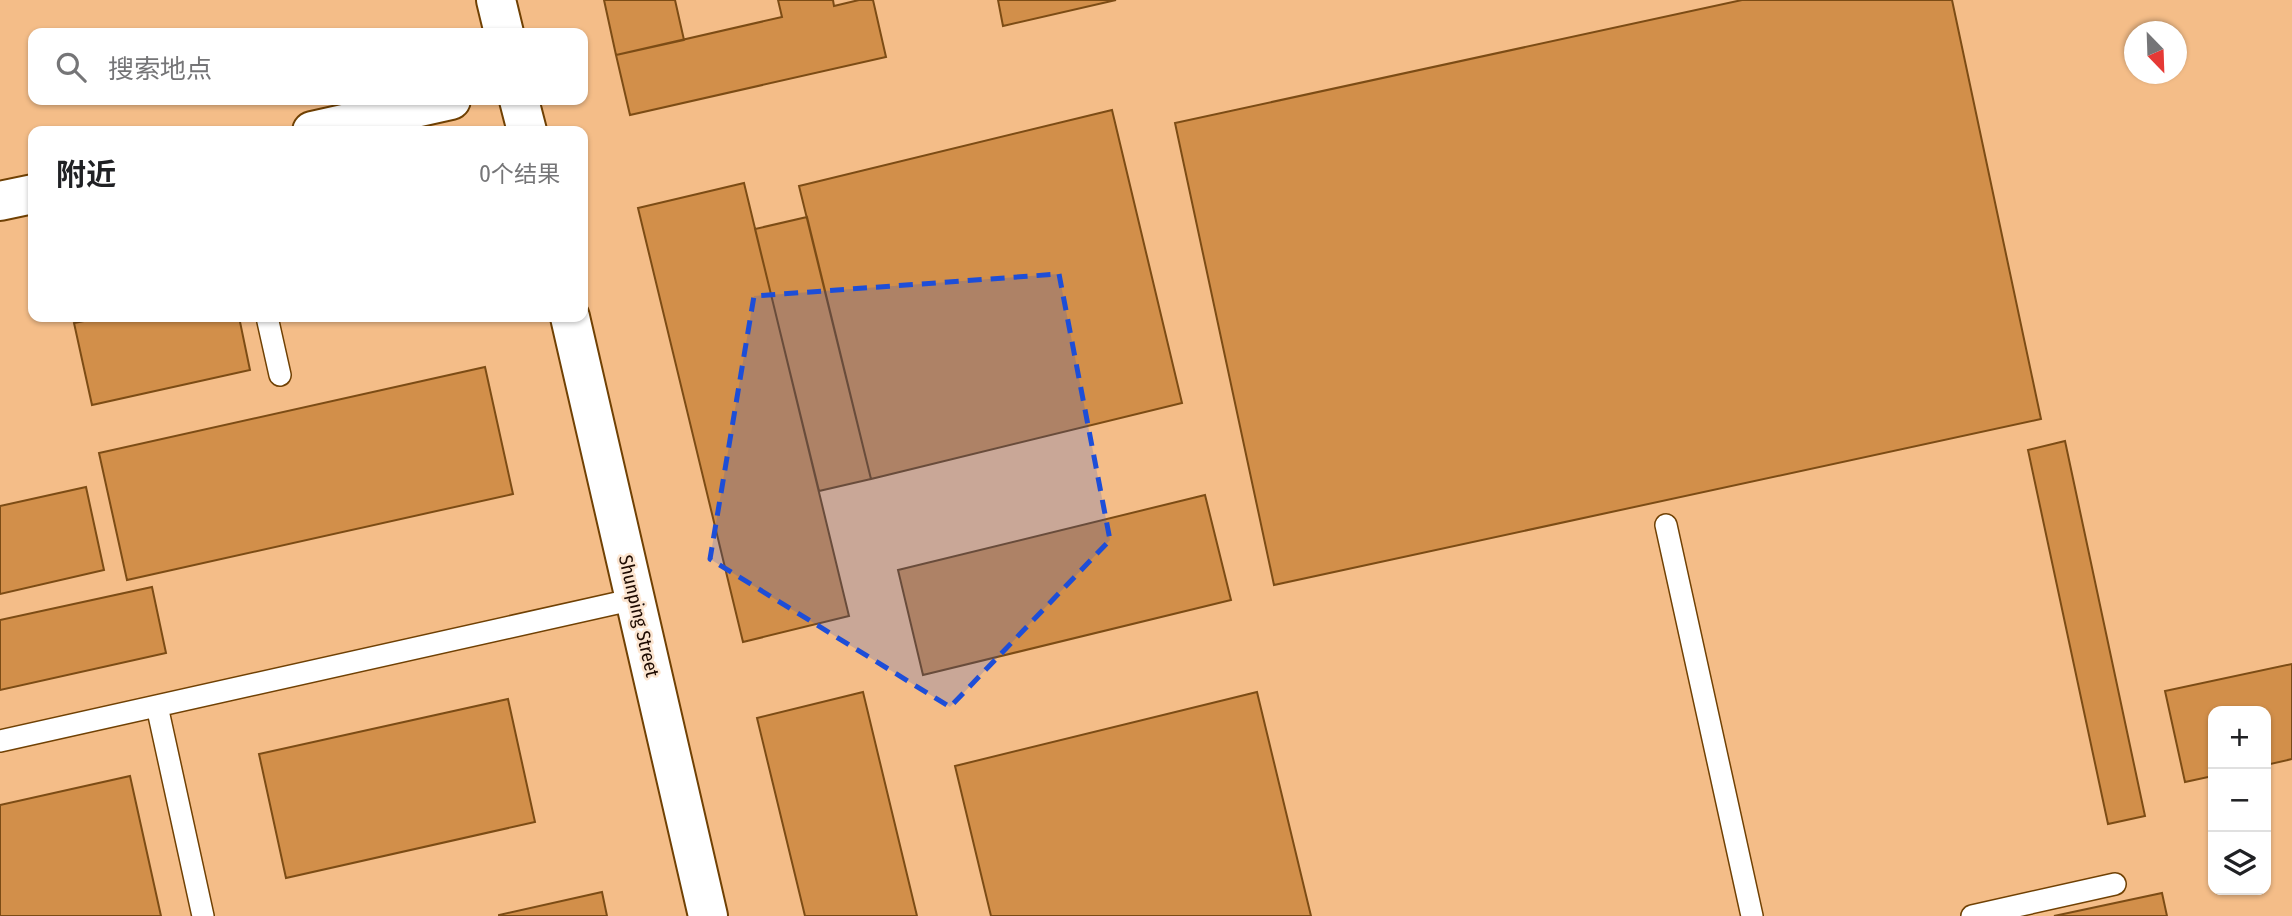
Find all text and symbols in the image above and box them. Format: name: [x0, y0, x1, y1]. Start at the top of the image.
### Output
north arrow: [2124, 21, 2187, 84]
search box: [28, 28, 588, 105]
icon: search: [52, 48, 90, 86]
text: 搜索地点: [108, 54, 212, 85]
text: 附近: [56, 157, 116, 193]
text: 0个结果: [479, 160, 560, 188]
street label: Shunping Street: [614, 553, 664, 680]
map controls: [2208, 706, 2271, 895]
button: +: [2208, 706, 2271, 769]
button: −: [2208, 769, 2271, 832]
button: layers: [2208, 832, 2271, 895]

